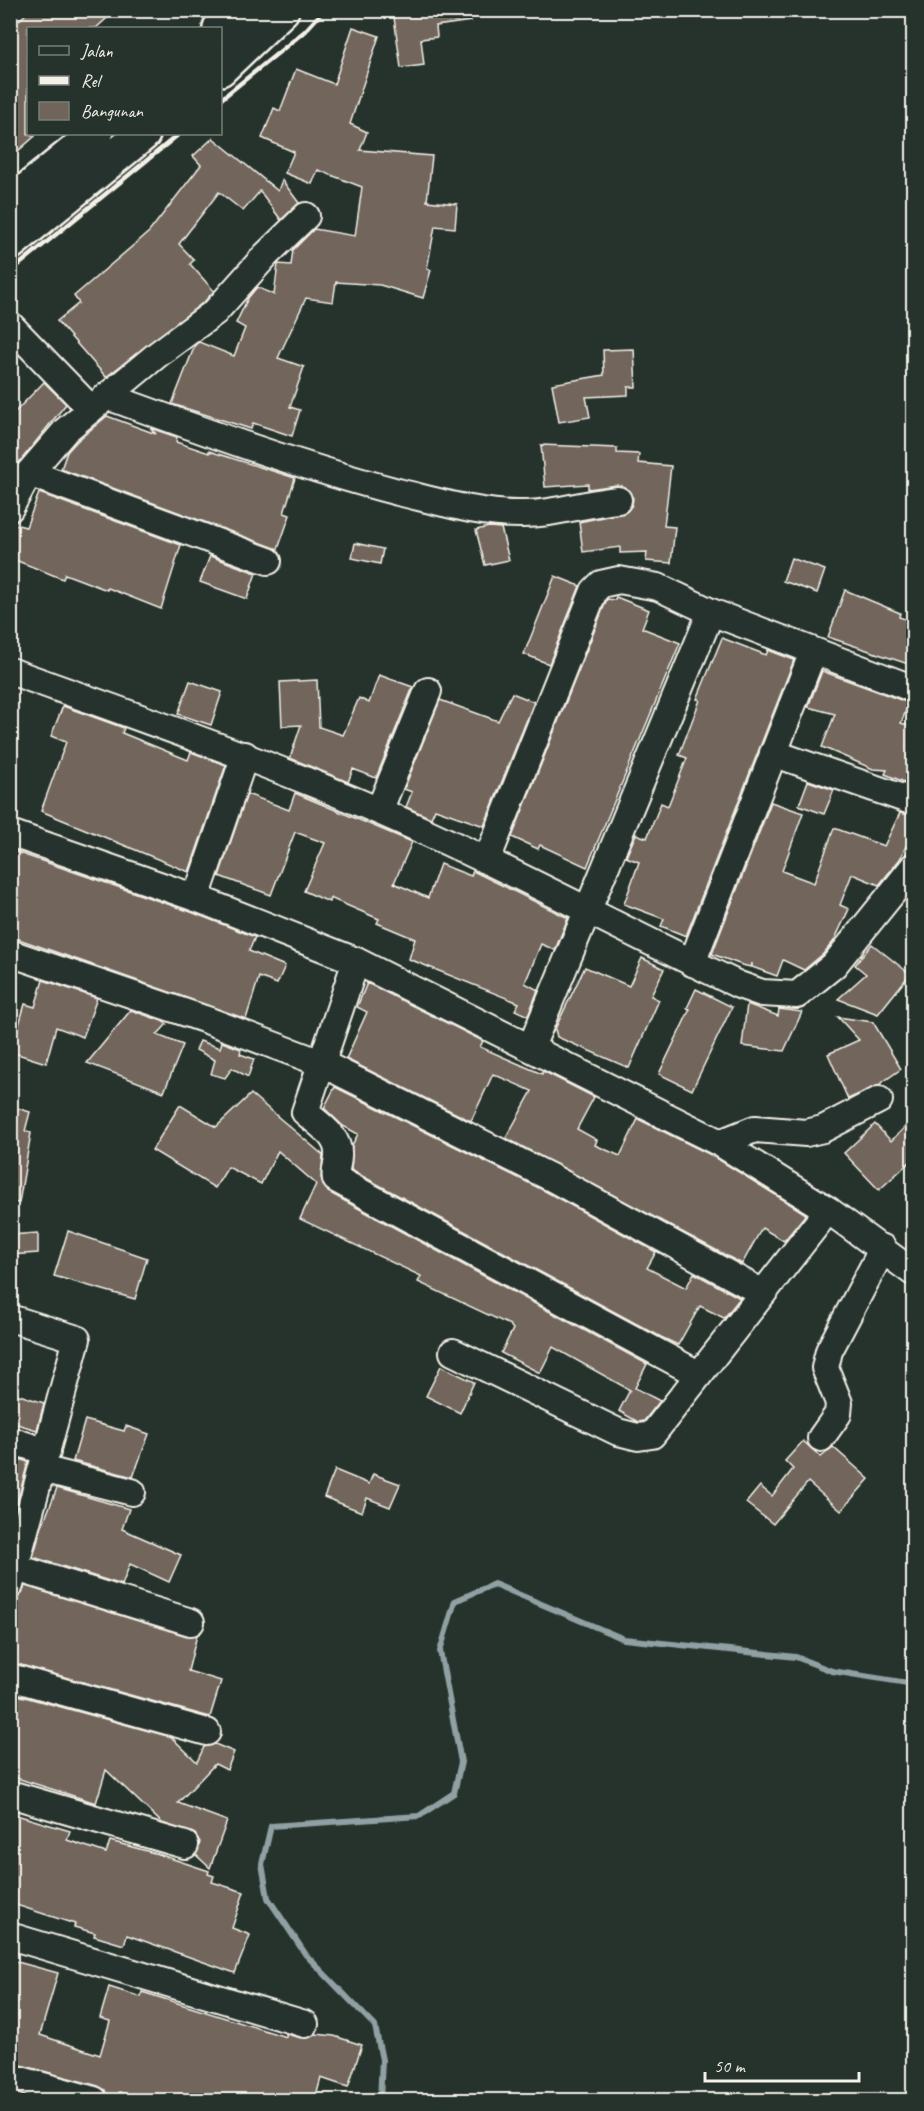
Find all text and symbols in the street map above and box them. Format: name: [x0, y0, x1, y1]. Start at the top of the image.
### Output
legend: [27, 27, 222, 135]
text: Jalan: [80, 40, 113, 62]
text: Rel: [81, 70, 103, 92]
text: Bangunan: [81, 100, 144, 122]
scale bar: [705, 2045, 860, 2083]
text: 50 m: [714, 2055, 747, 2077]

